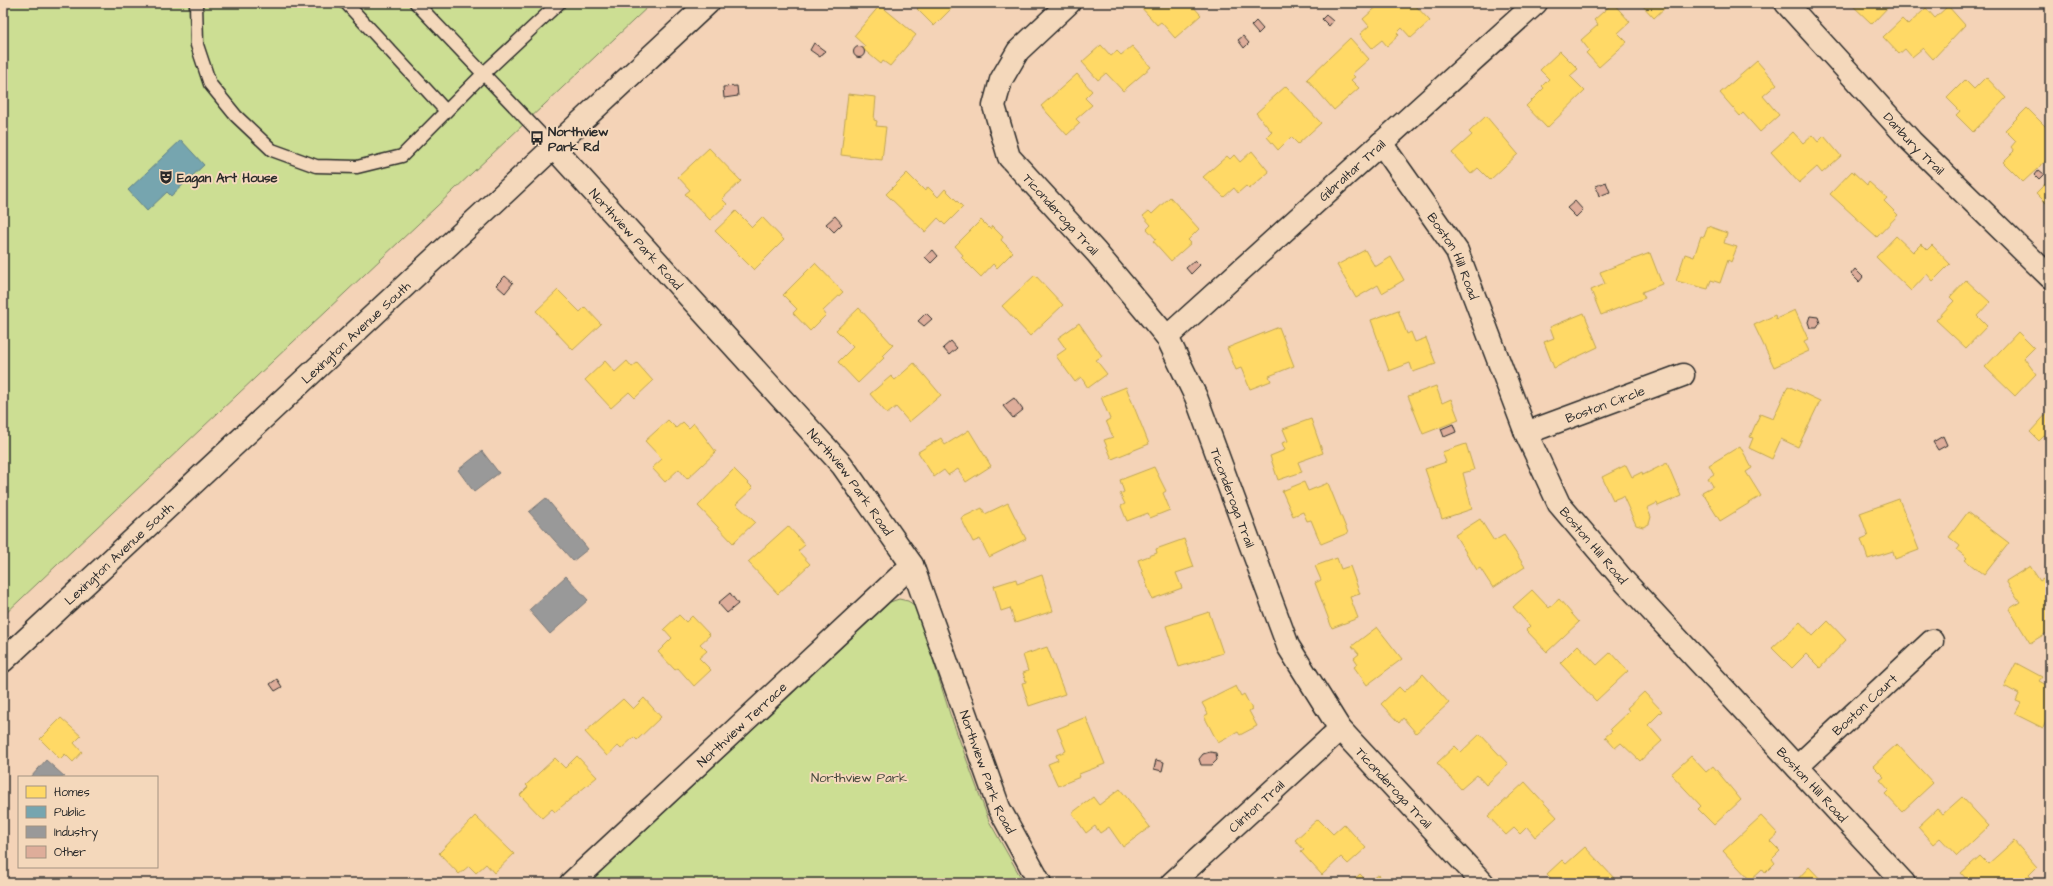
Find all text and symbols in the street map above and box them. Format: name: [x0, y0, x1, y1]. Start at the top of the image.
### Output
street label: Danbury Trail: [1879, 108, 1948, 179]
place label: Northview Park Rd: [548, 123, 609, 156]
bus stop icon: Northview Park Rd: [529, 130, 545, 146]
street label: Gibraltar Trail: [1315, 136, 1390, 206]
theatre icon: Eagan Art House: [158, 169, 174, 185]
place label: Eagan Art House: [177, 169, 278, 189]
street label: Ticonderoga Trail: [1018, 170, 1102, 259]
street label: Northview Park Road: [585, 185, 687, 294]
street label: Boston Hill Road: [1423, 209, 1483, 303]
street label: Lexington Avenue South: [298, 277, 415, 388]
street label: Boston Circle: [1563, 382, 1647, 428]
street label: Northview Park Road: [803, 425, 897, 540]
street label: Ticonderoga Trail: [1206, 445, 1259, 550]
street label: Lexington Avenue South: [61, 498, 178, 609]
street label: Boston Hill Road: [1555, 503, 1631, 589]
street label: Boston Court: [1828, 670, 1902, 740]
street label: Northview Terrace: [693, 678, 791, 771]
street label: Northview Park Road: [955, 708, 1019, 837]
street label: Boston Hill Road: [1772, 743, 1851, 827]
street label: Ticonderoga Trail: [1351, 744, 1436, 833]
park label: Northview Park: [811, 769, 907, 787]
legend: [18, 776, 158, 868]
street label: Clinton Trail: [1225, 776, 1289, 837]
text: Homes: [54, 784, 90, 801]
text: Public: [54, 804, 86, 821]
text: Industry: [54, 824, 99, 842]
text: Other: [54, 844, 86, 861]

